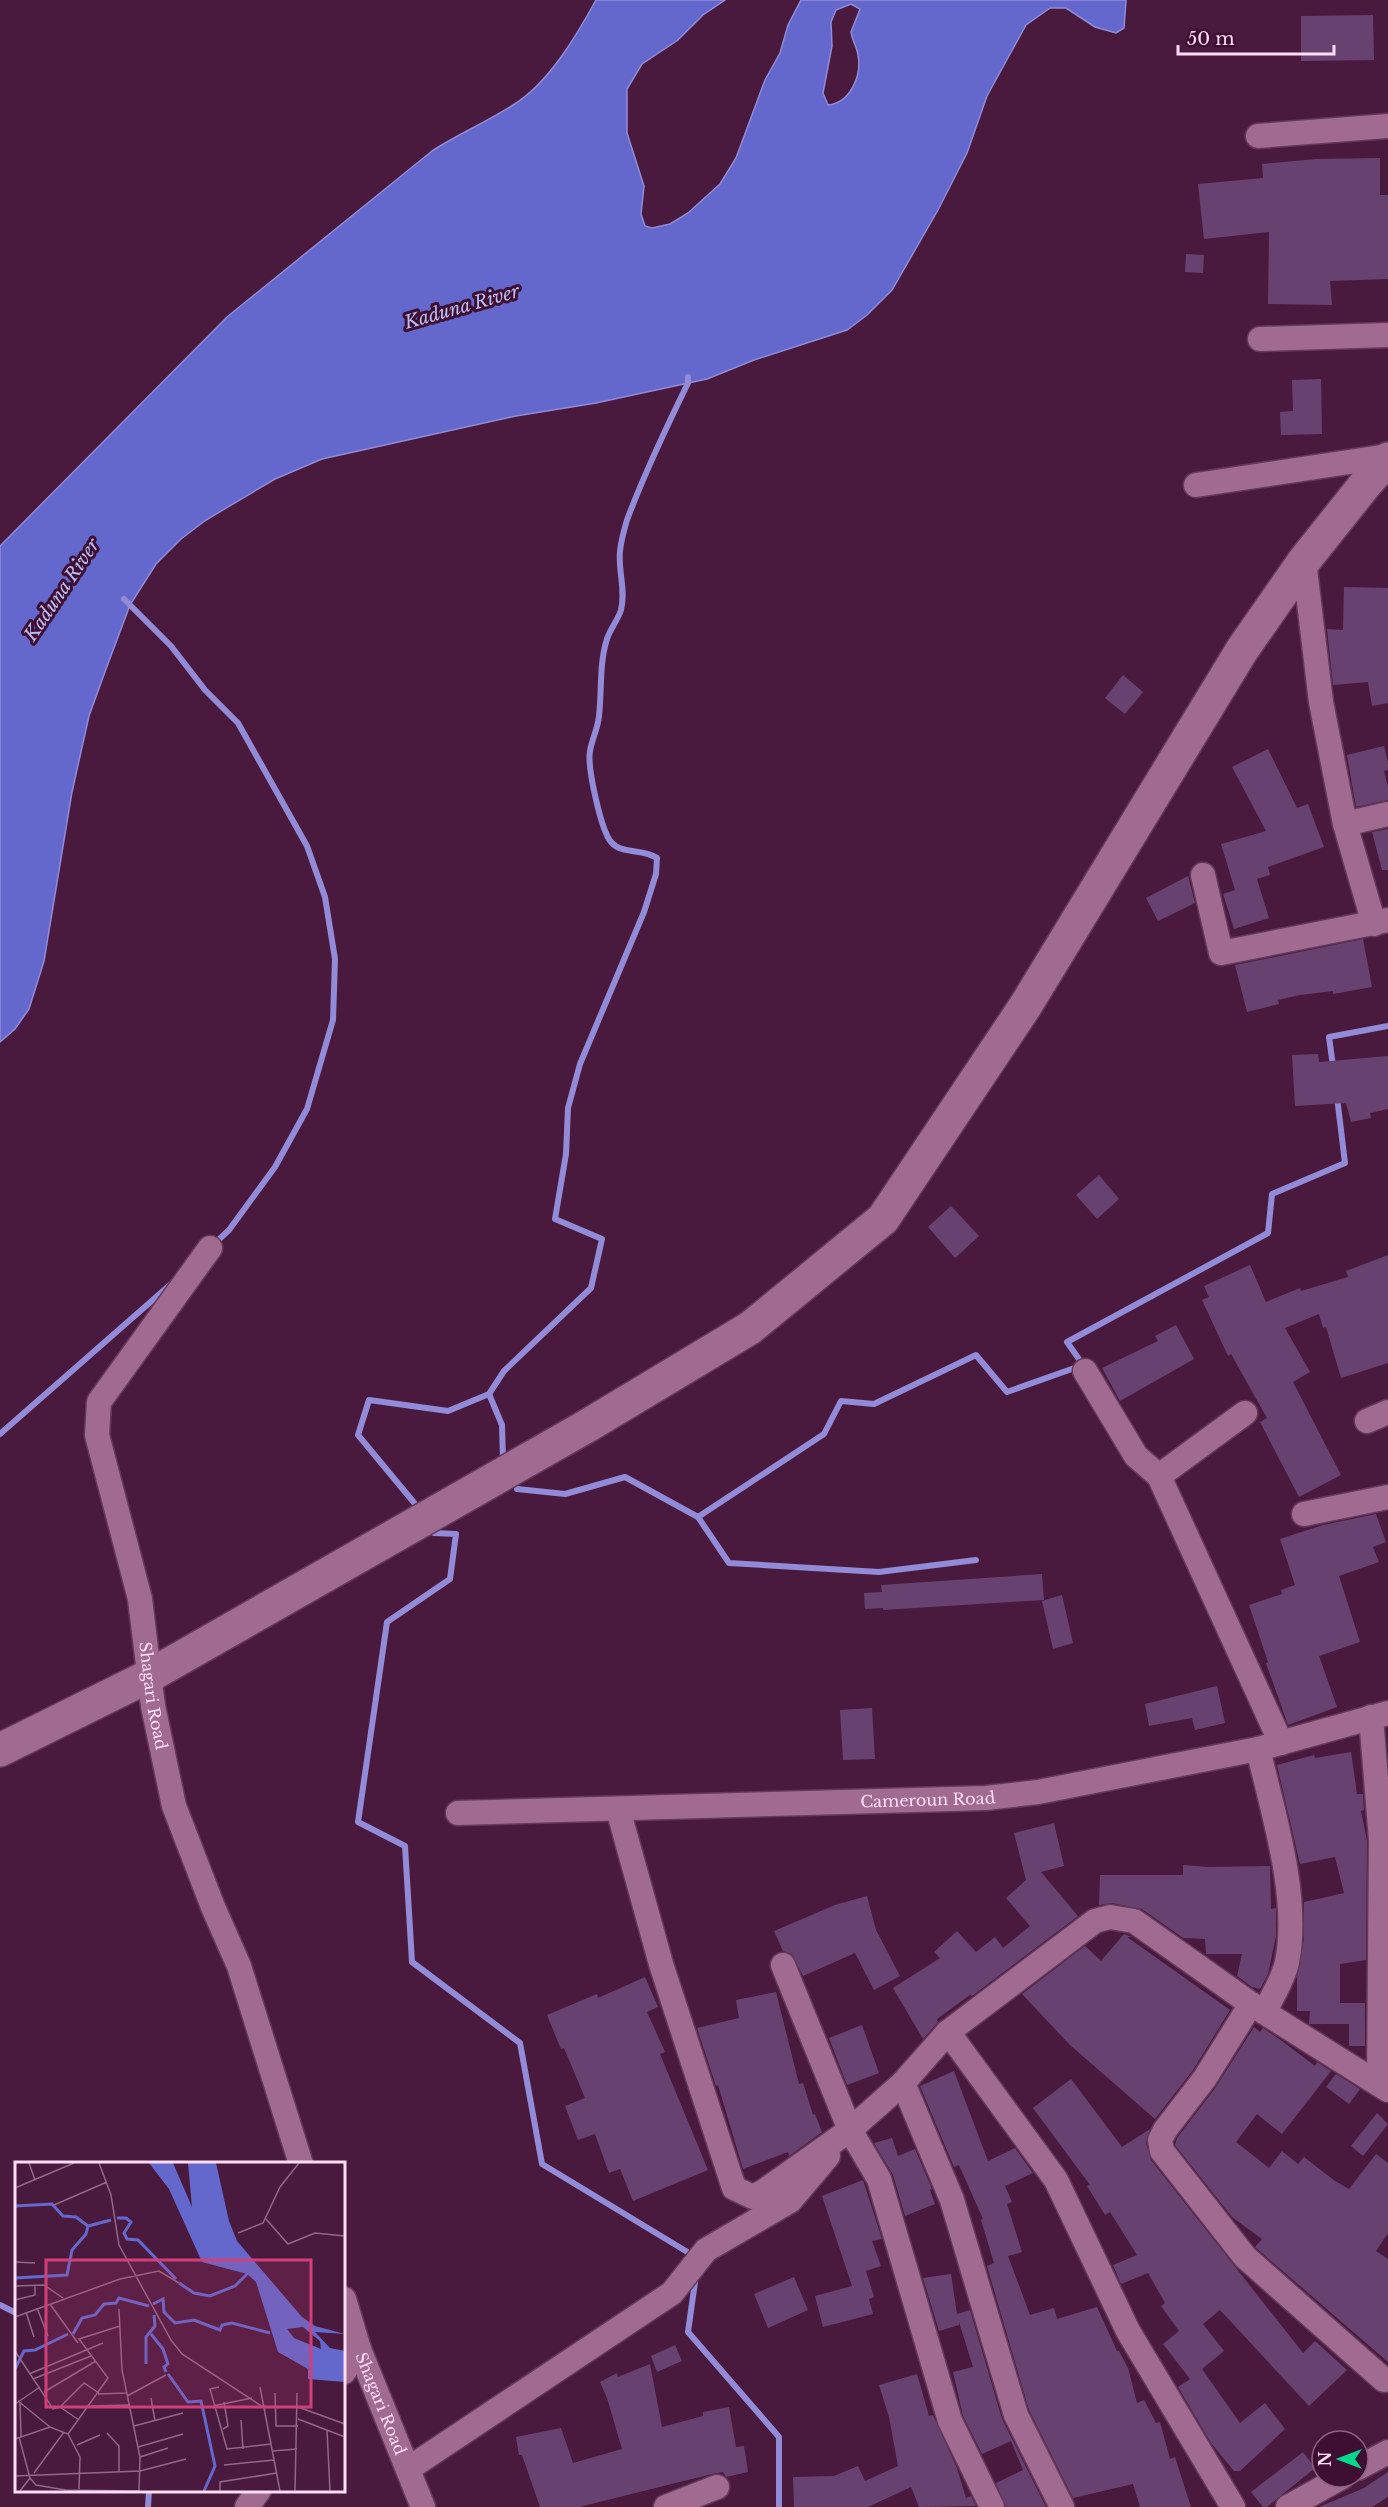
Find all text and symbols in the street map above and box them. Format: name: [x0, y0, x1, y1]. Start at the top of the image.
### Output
scale bar: [1178, 18, 1334, 56]
text: 50 m: [1187, 28, 1235, 50]
water label: Kaduna River: [401, 280, 523, 334]
water label: Kaduna River: [19, 534, 105, 646]
street label: Shagari Road: [135, 1641, 172, 1752]
street label: Cameroun Road: [860, 1787, 997, 1812]
inset map: [15, 2162, 345, 2492]
street label: Shagari Road: [351, 2349, 411, 2458]
north arrow: [1310, 2429, 1370, 2489]
text: N: [1315, 2451, 1335, 2467]

